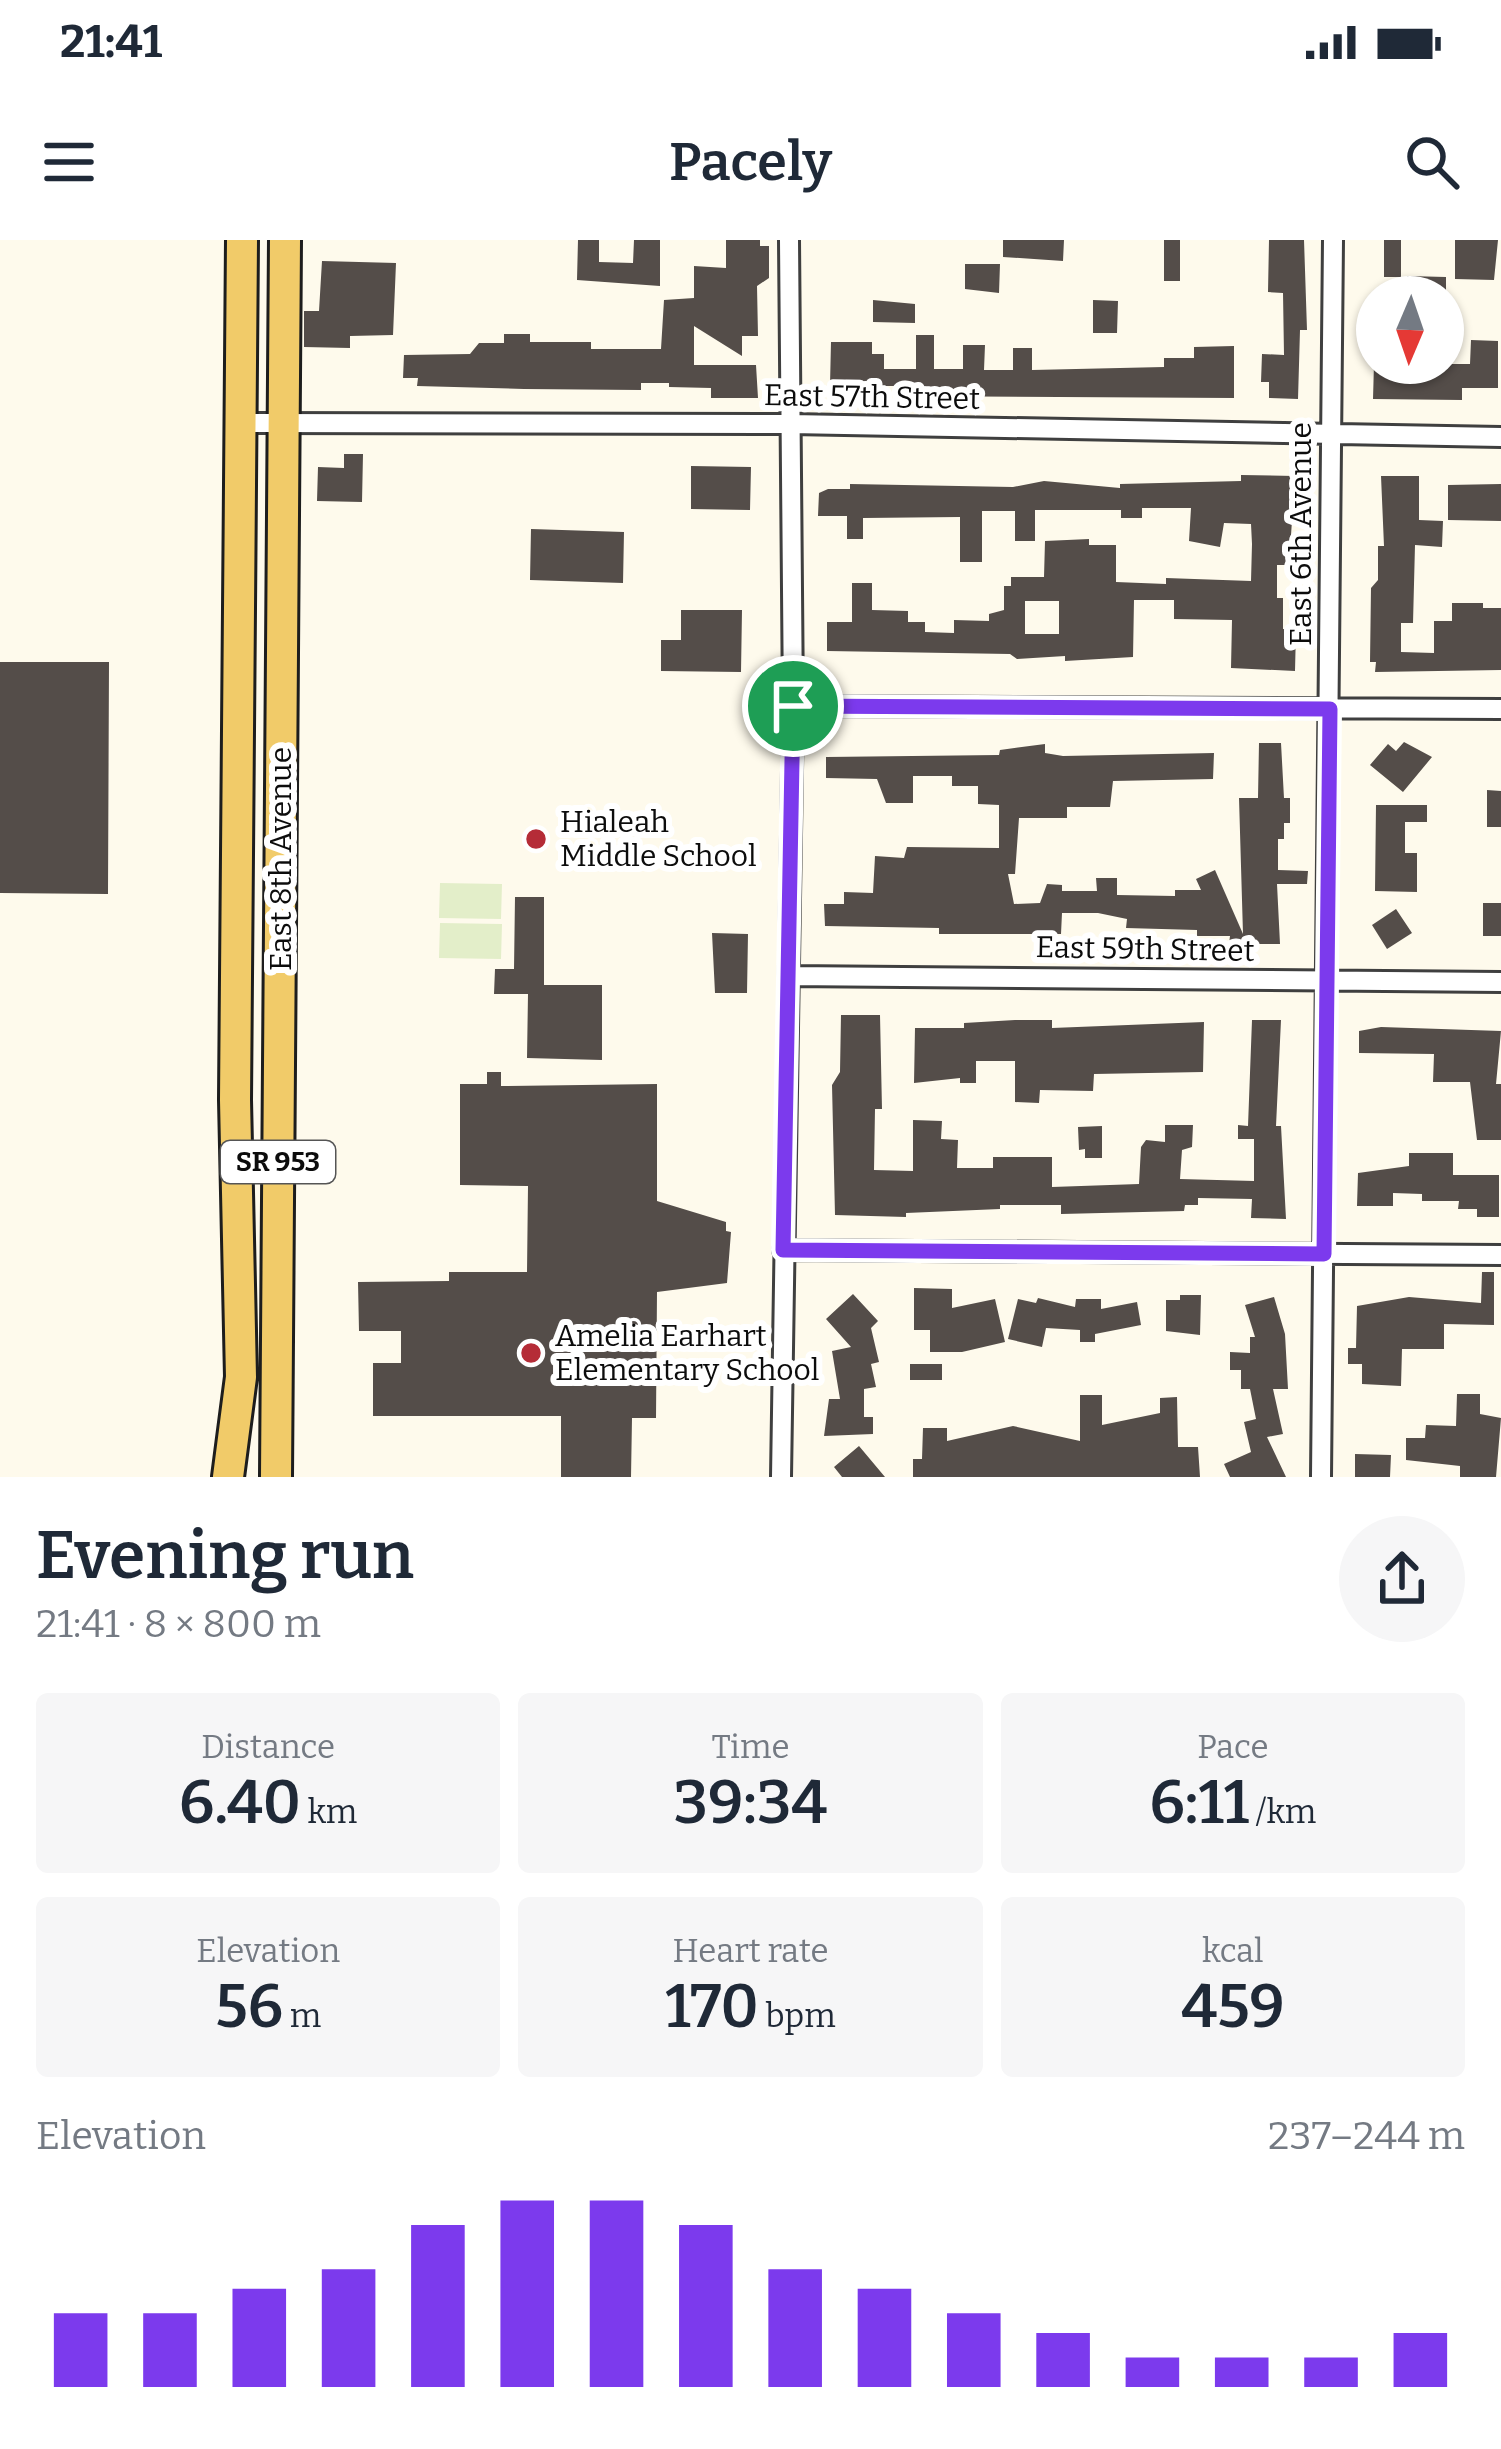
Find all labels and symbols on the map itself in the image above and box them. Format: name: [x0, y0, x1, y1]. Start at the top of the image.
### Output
north arrow: [1356, 276, 1464, 384]
street label: East 57th Street: [764, 377, 980, 417]
street label: East 6th Avenue: [1283, 422, 1319, 646]
pin: [742, 655, 844, 757]
street label: East 8th Avenue: [263, 747, 299, 971]
place label: Hialeah Middle School: [560, 804, 757, 874]
marker: Hialeah Middle School: [523, 826, 549, 852]
street label: East 59th Street: [1035, 929, 1255, 969]
road number: SR 953: [221, 1141, 335, 1183]
place label: Amelia Earhart Elementary School: [555, 1318, 819, 1388]
marker: Amelia Earhart Elementary School: [518, 1340, 544, 1366]

